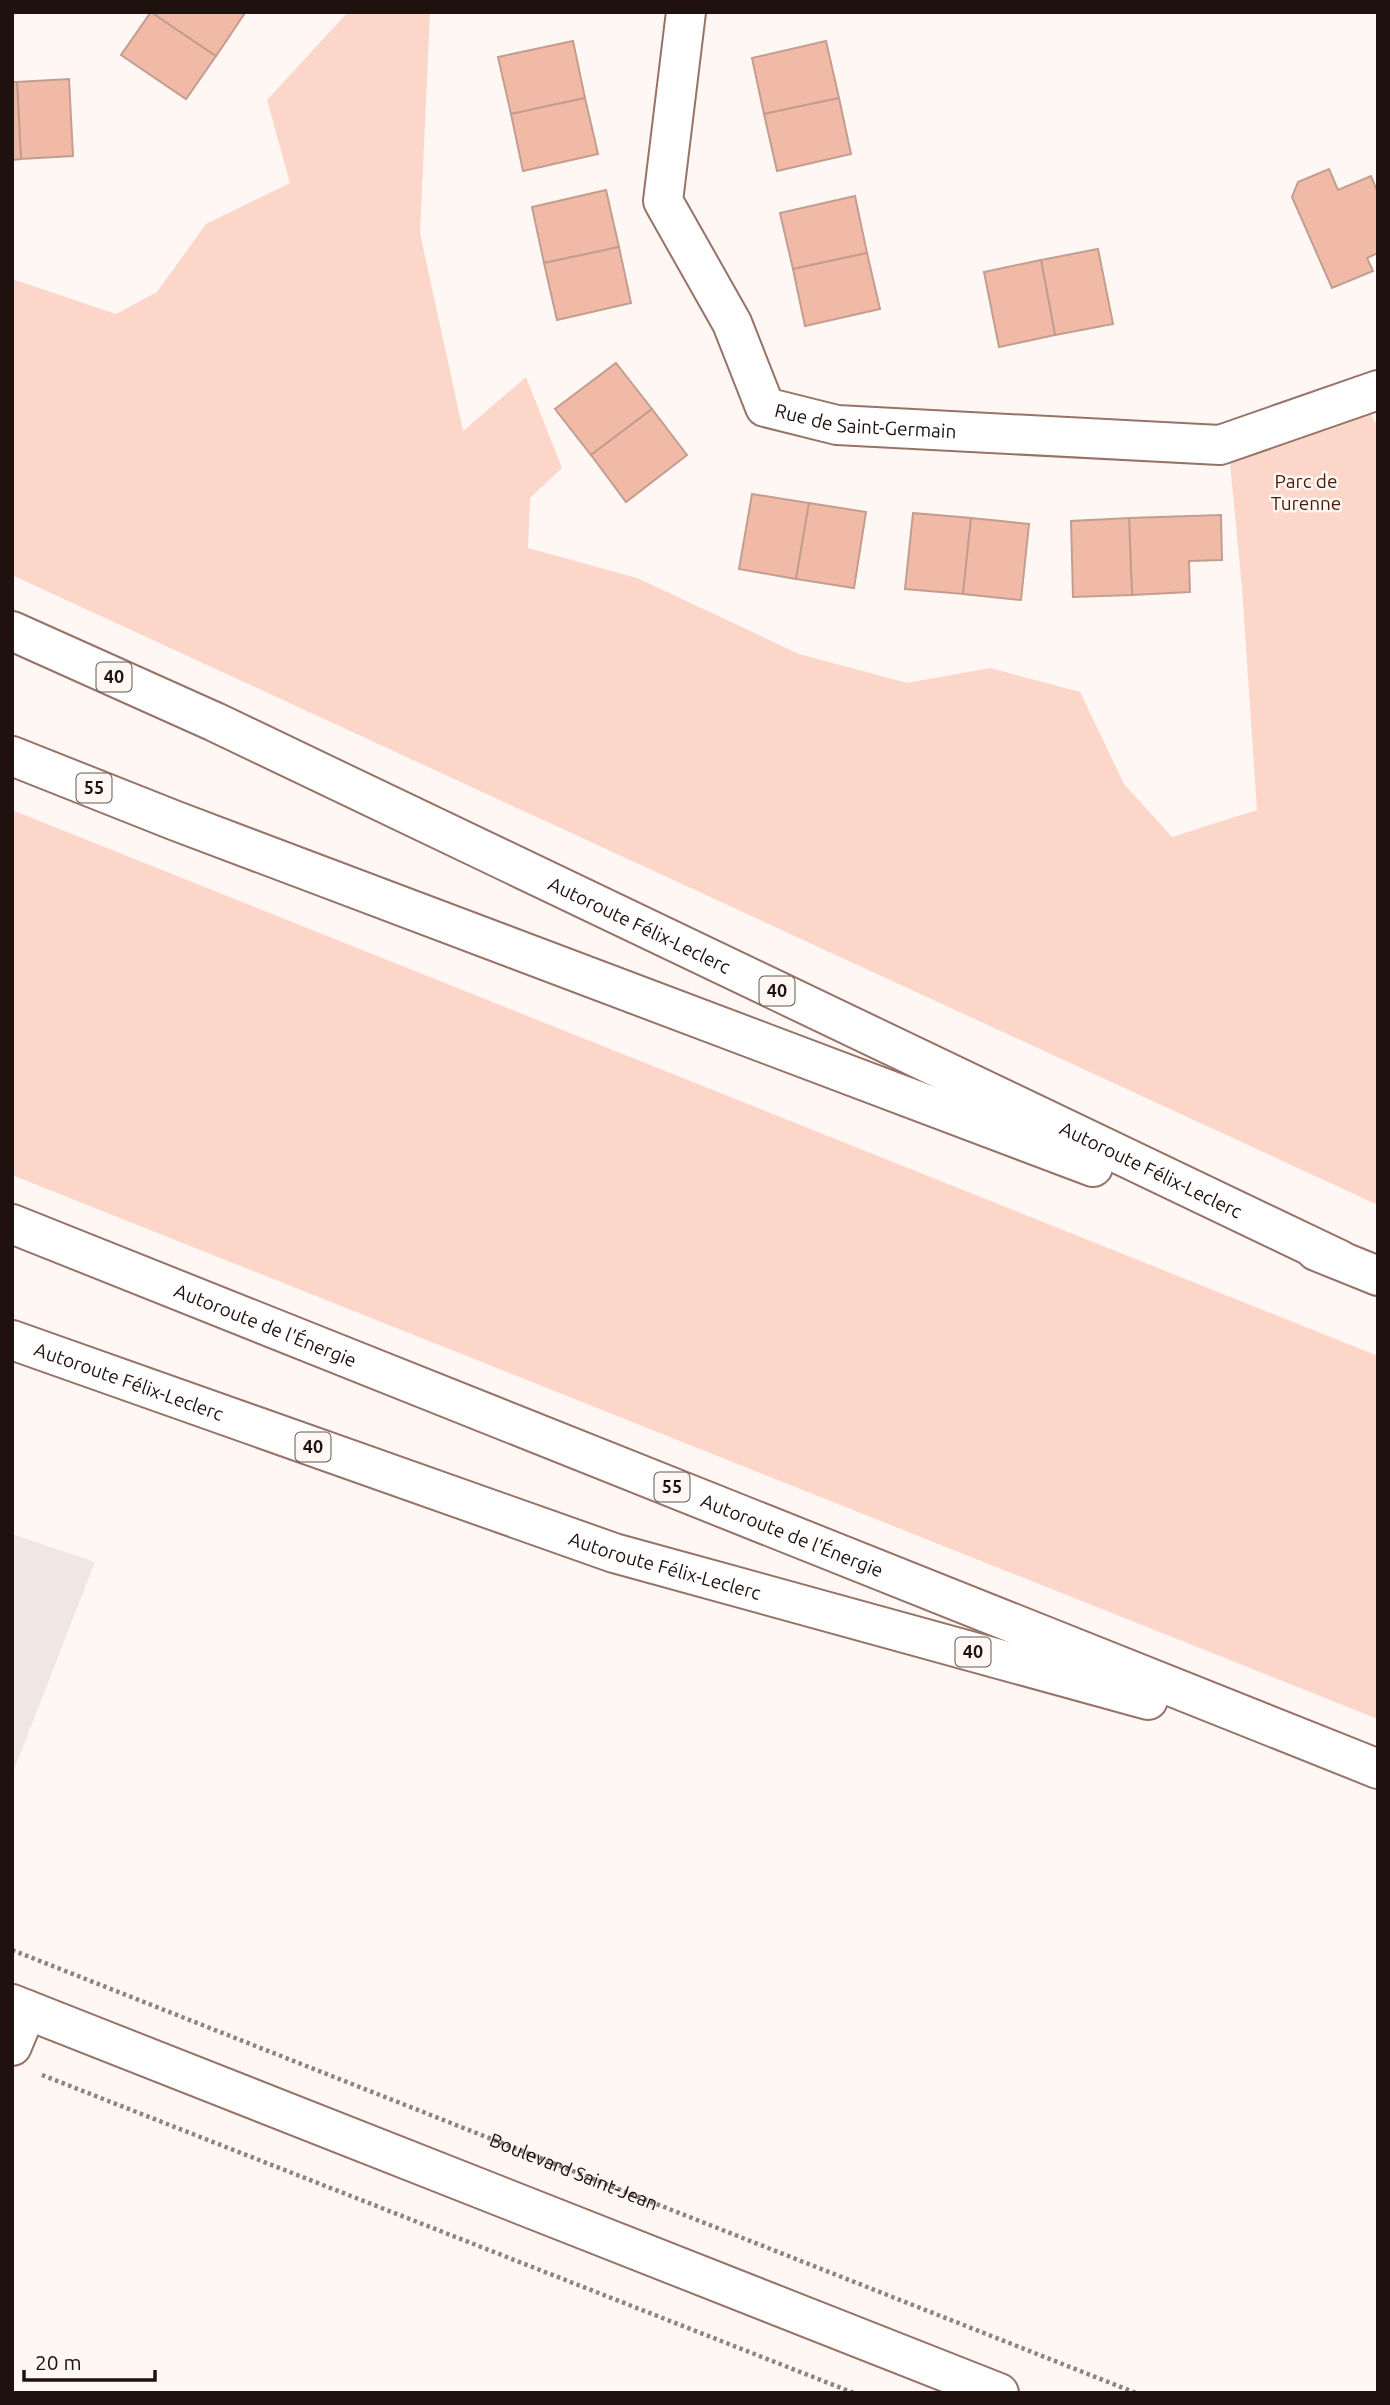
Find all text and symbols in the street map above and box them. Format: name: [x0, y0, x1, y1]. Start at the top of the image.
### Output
street label: Rue de Saint-Germain: [773, 399, 957, 442]
park label: Parc de Turenne: [1271, 470, 1341, 514]
road number: 40: [96, 662, 132, 692]
road number: 55: [76, 774, 112, 802]
street label: Autoroute Félix-Leclerc: [545, 872, 734, 978]
road number: 40: [760, 976, 794, 1006]
street label: Autoroute Félix-Leclerc: [1057, 1117, 1246, 1223]
street label: Autoroute de l'Énergie: [171, 1279, 360, 1371]
street label: Autoroute Félix-Leclerc: [31, 1338, 226, 1425]
road number: 40: [296, 1432, 330, 1462]
road number: 55: [654, 1472, 690, 1502]
street label: Autoroute de l'Énergie: [698, 1489, 886, 1581]
street label: Autoroute Félix-Leclerc: [566, 1527, 764, 1604]
road number: 40: [956, 1638, 990, 1666]
street label: Boulevard Saint-Jean: [487, 2128, 661, 2215]
scale bar: [24, 2338, 156, 2382]
text: 20 m: [35, 2350, 82, 2374]

